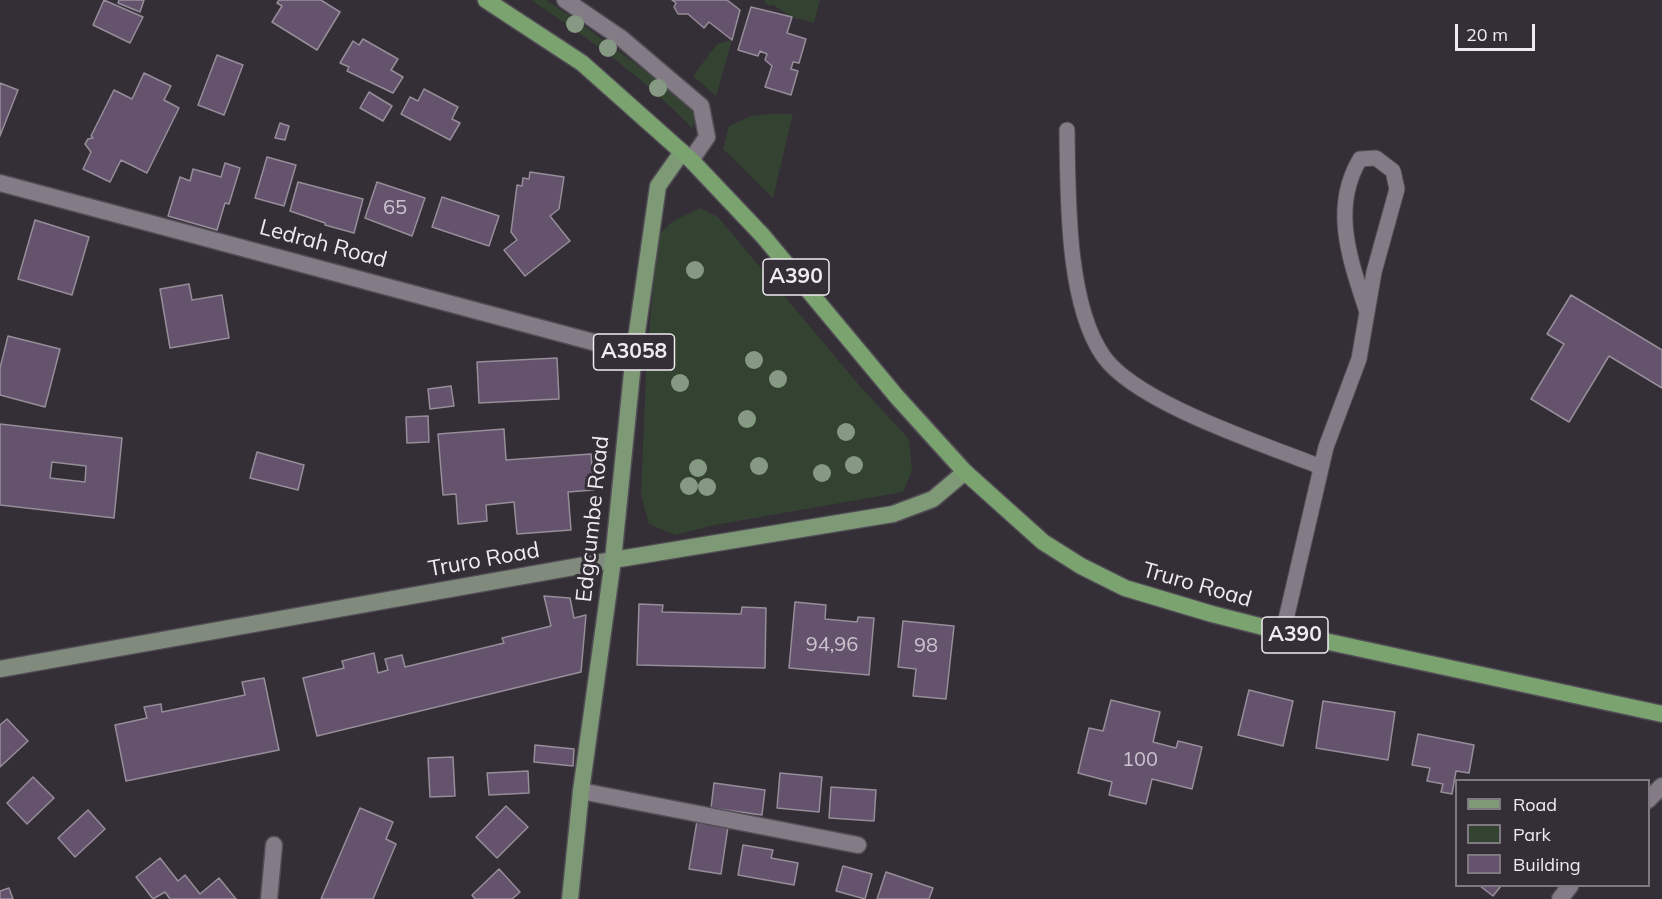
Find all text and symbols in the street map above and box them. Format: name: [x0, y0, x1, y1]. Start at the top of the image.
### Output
scale bar: [1458, 12, 1538, 50]
text: 20 m: [1466, 23, 1508, 46]
house number: 65: [383, 196, 407, 220]
street label: Ledrah Road: [256, 214, 390, 274]
road number: A390: [763, 259, 829, 295]
road number: A3058: [594, 334, 674, 370]
street label: Edgcumbe Road: [571, 435, 615, 603]
street label: Truro Road: [426, 537, 542, 583]
street label: Truro Road: [1139, 557, 1255, 613]
road number: A390: [1262, 617, 1328, 653]
house number: 94,96: [806, 633, 858, 657]
house number: 98: [914, 634, 938, 658]
house number: 100: [1122, 748, 1158, 772]
legend: [1455, 779, 1650, 887]
text: Road: [1513, 793, 1557, 816]
text: Park: [1513, 823, 1551, 846]
text: Building: [1513, 853, 1581, 876]

